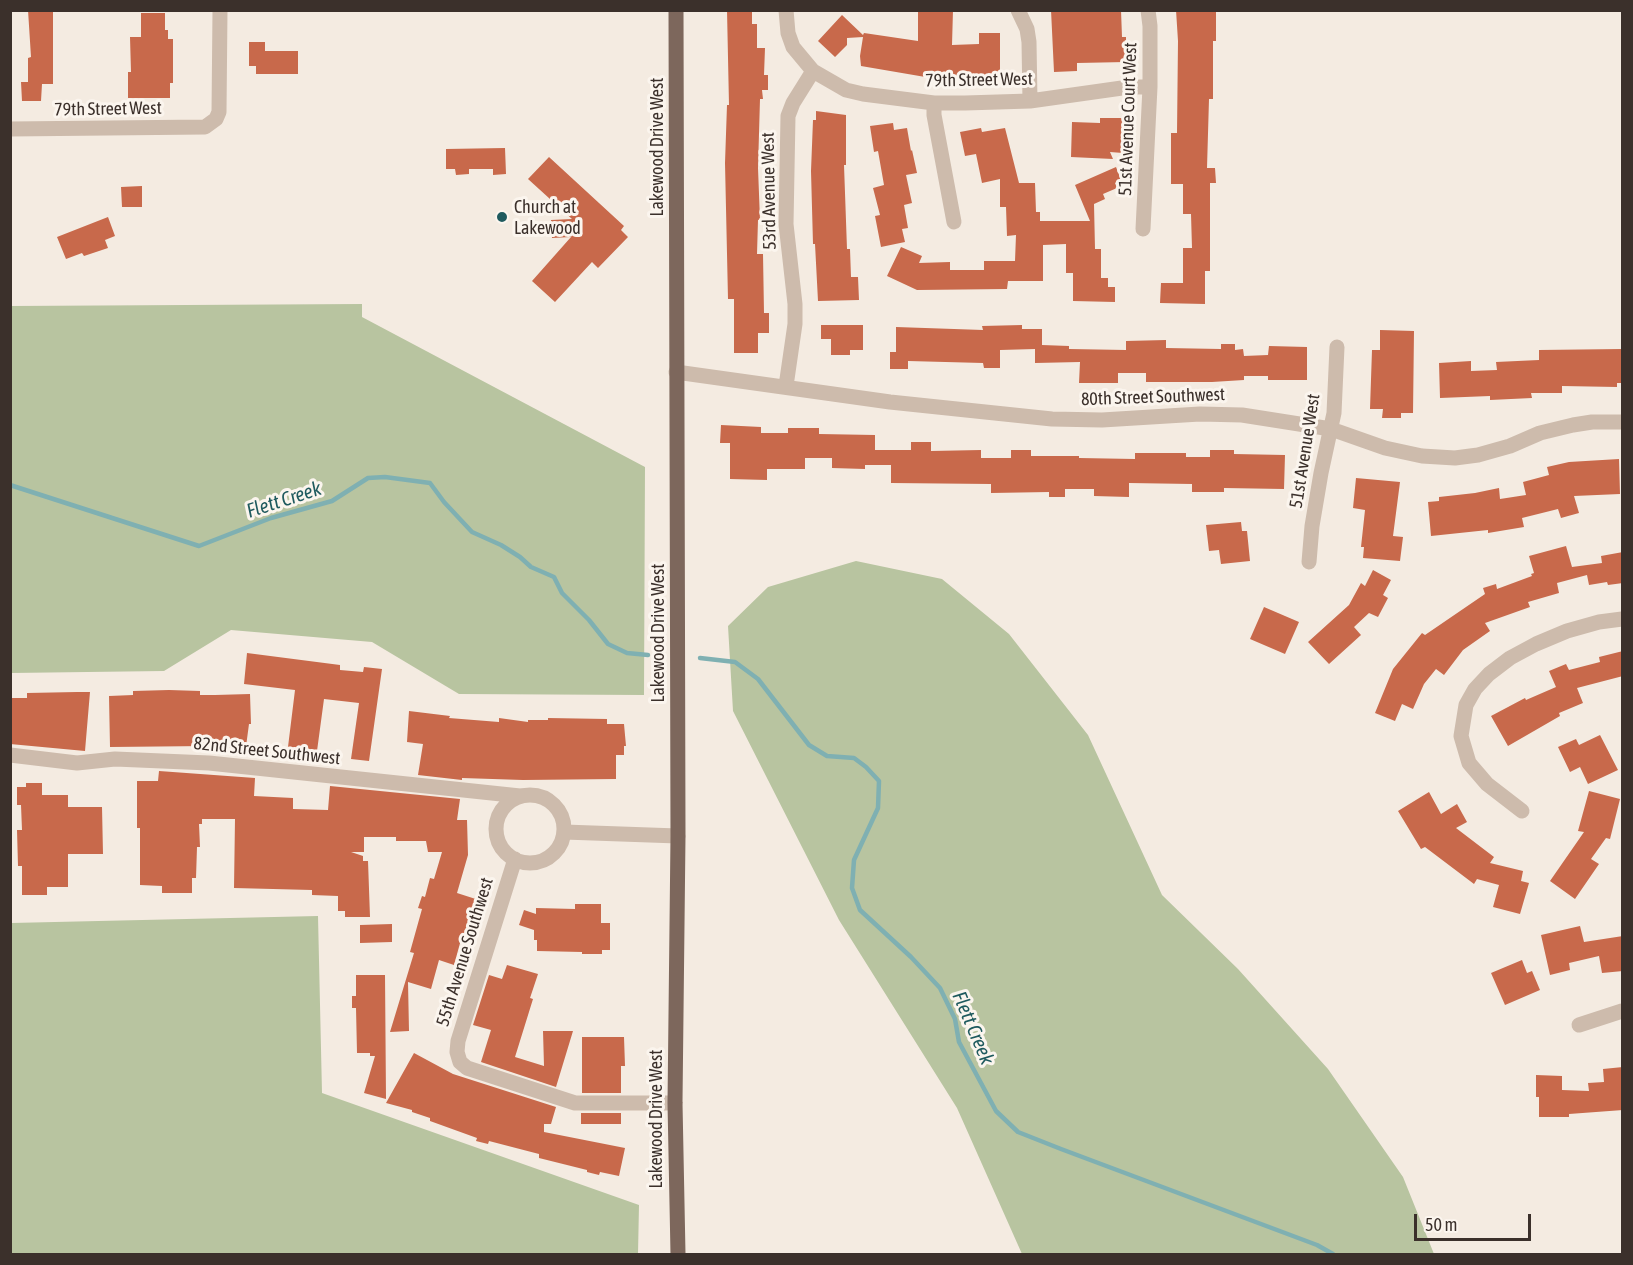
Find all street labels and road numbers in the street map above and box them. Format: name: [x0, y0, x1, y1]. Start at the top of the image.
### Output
street label: 51st Avenue Court West: [1115, 42, 1141, 196]
street label: 79th Street West: [925, 68, 1033, 92]
street label: Lakewood Drive West: [646, 78, 668, 216]
street label: 79th Street West: [54, 97, 162, 121]
street label: 53rd Avenue West: [757, 132, 781, 250]
street label: 80th Street Southwest: [1081, 384, 1225, 410]
street label: 51st Avenue West: [1285, 392, 1325, 510]
street label: Lakewood Drive West: [647, 564, 669, 702]
street label: 82nd Street Southwest: [193, 733, 341, 769]
street label: 55th Avenue Southwest: [432, 875, 498, 1029]
street label: Lakewood Drive West: [645, 1050, 667, 1188]

